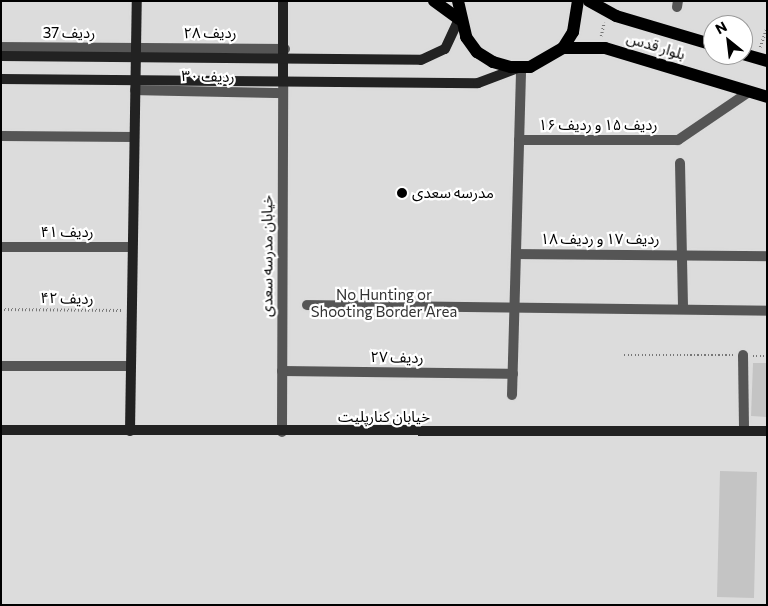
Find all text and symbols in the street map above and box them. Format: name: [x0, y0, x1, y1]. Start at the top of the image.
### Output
north arrow: [703, 15, 753, 65]
text: N: [712, 17, 730, 37]
street label: ردیف 37: [43, 24, 95, 42]
street label: ردیف ۲۸: [183, 24, 237, 42]
street label: بلوار قدس: [624, 29, 688, 63]
street label: ردیف ۳۰: [181, 67, 235, 85]
street label: ردیف ۱۵ و ردیف ۱۶: [539, 116, 657, 134]
place label: مدرسه سعدی: [412, 184, 494, 202]
marker: مدرسه سعدی: [396, 187, 408, 199]
street label: خیابان مدرسه سعدی: [258, 195, 276, 317]
street label: ردیف ۴۱: [40, 223, 94, 241]
street label: ردیف ۱۷ و ردیف ۱۸: [541, 230, 659, 248]
park label: No Hunting or Shooting Border Area: [311, 285, 457, 320]
street label: ردیف ۴۲: [40, 289, 94, 307]
street label: ردیف ۲۷: [370, 348, 424, 366]
street label: خیابان کنارپلیت: [338, 408, 430, 426]

